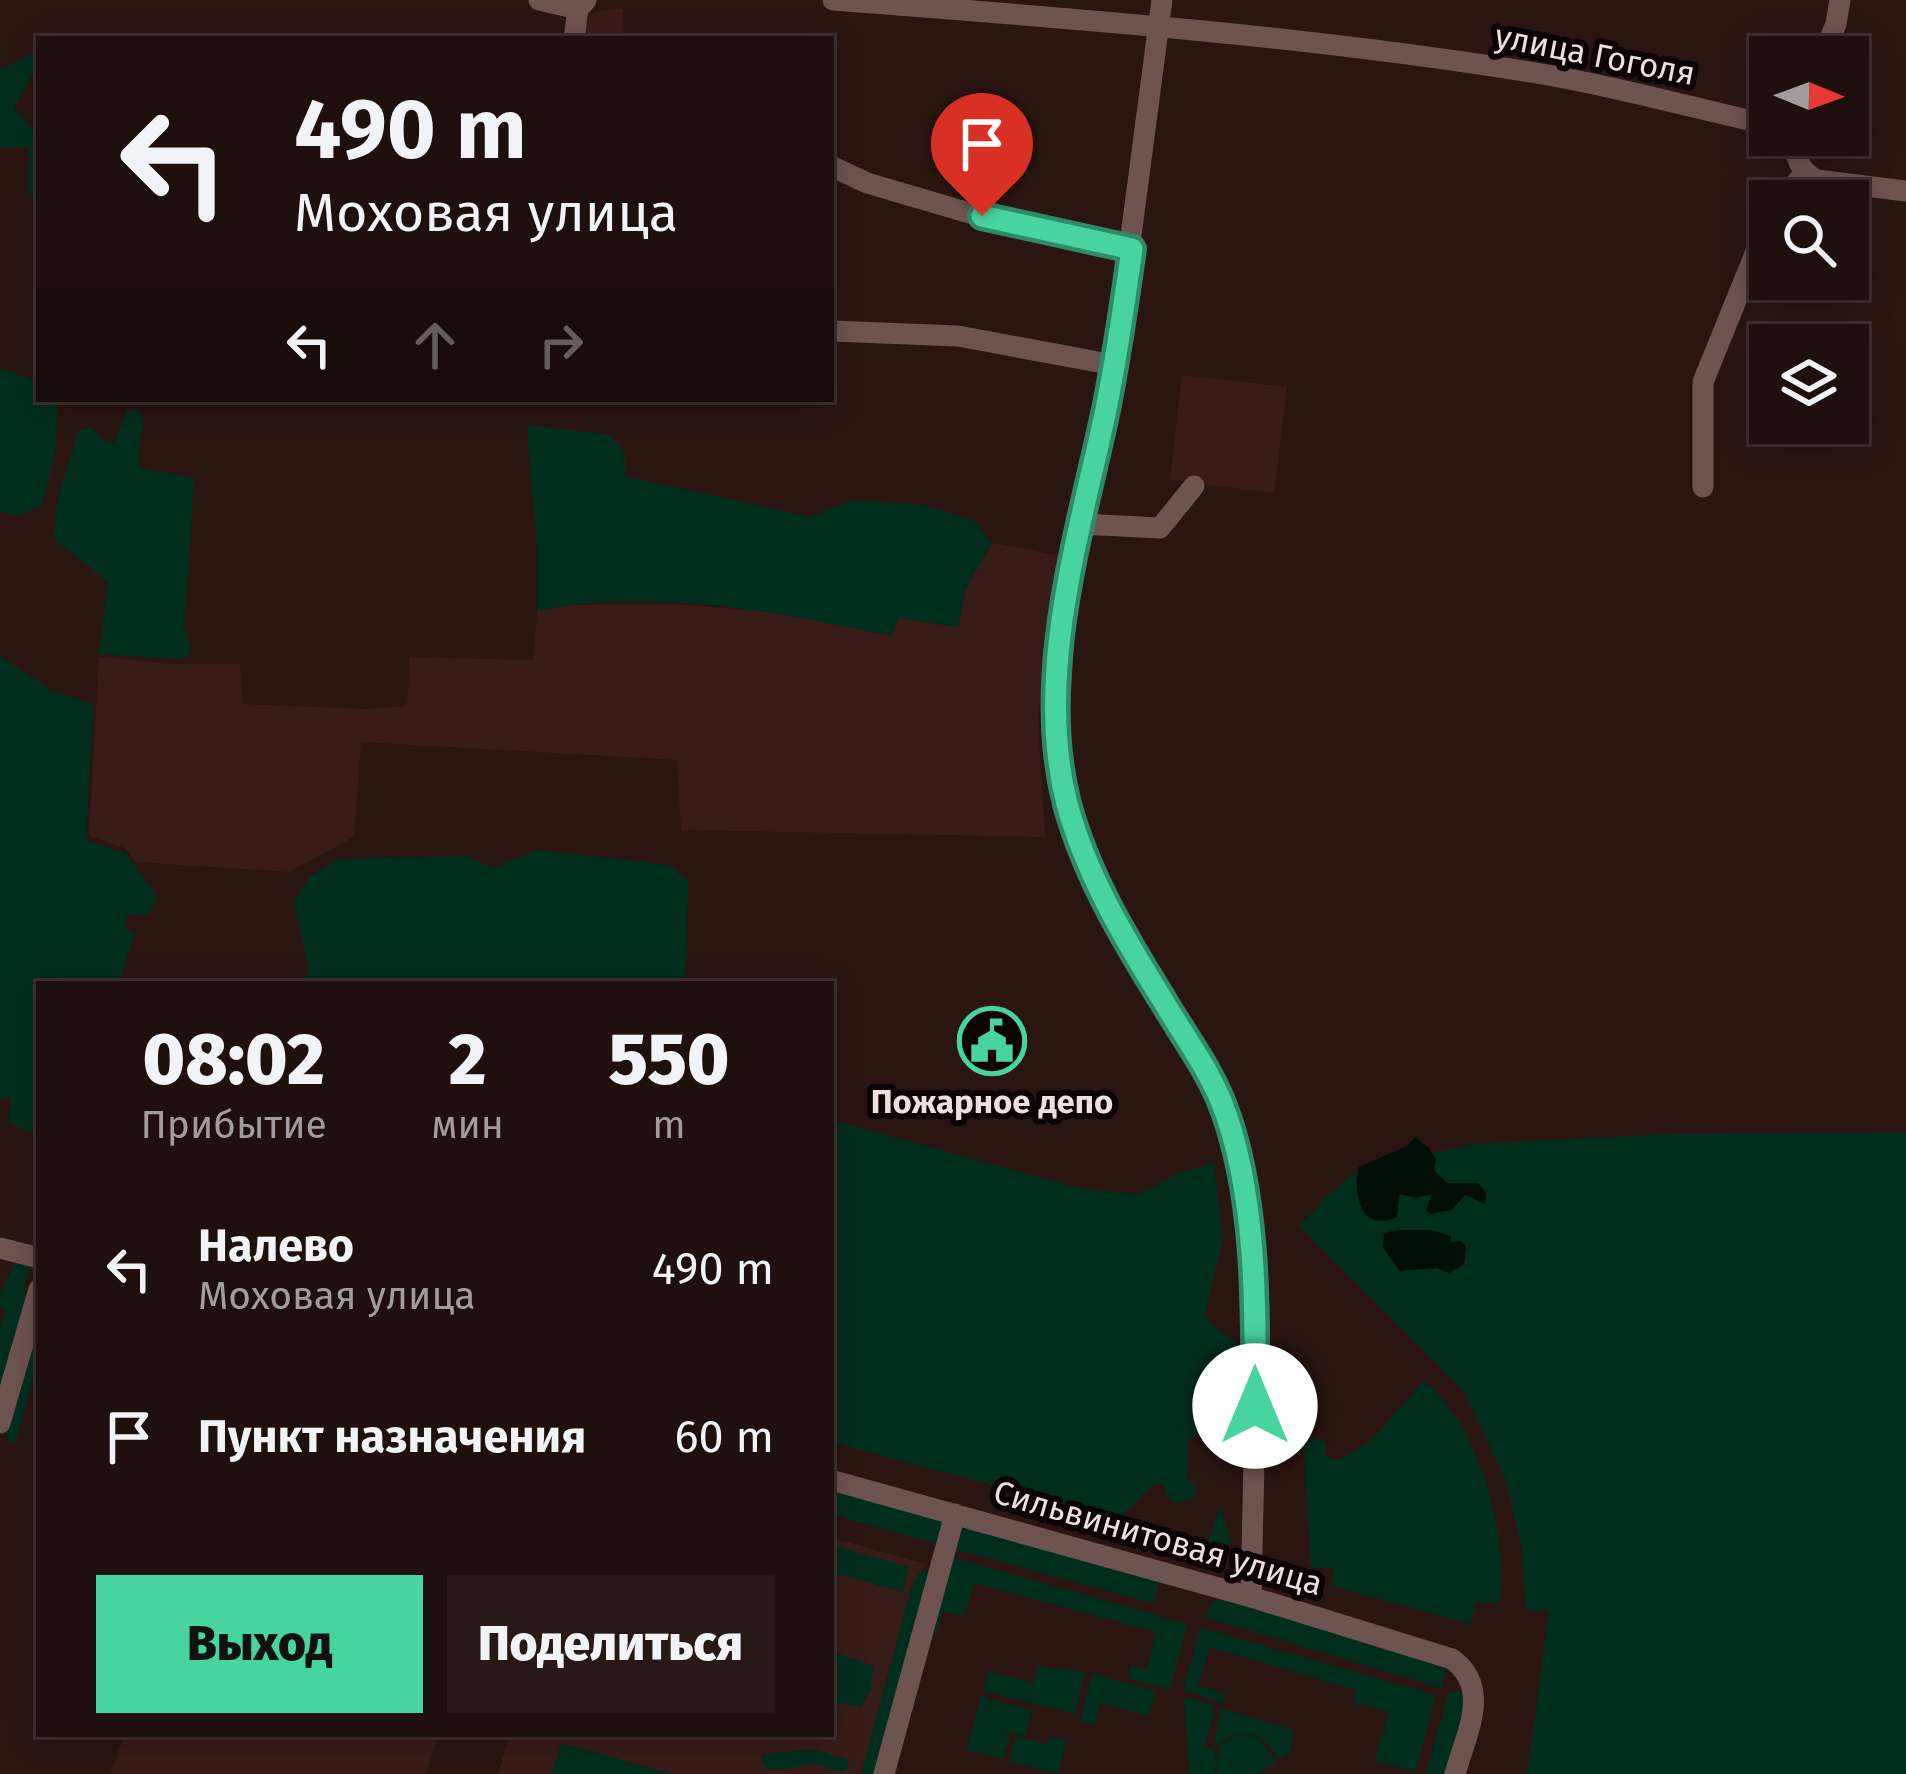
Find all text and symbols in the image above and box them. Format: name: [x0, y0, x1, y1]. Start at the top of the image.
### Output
street label: улица Гоголя: [1492, 16, 1698, 94]
north arrow: [1749, 36, 1869, 156]
map controls: [1749, 36, 1869, 444]
text: 490 m: [294, 79, 527, 180]
icon: left: [96, 84, 252, 240]
pin: [931, 93, 1033, 216]
icon: arrive: [949, 111, 1015, 177]
button: search: [1749, 180, 1869, 300]
text: Моховая улица: [294, 181, 678, 245]
icon: left: [276, 312, 342, 378]
icon: ahead: [402, 312, 468, 378]
icon: right: [528, 312, 594, 378]
button: layers: [1749, 324, 1869, 444]
public building icon: Пожарное депо: [957, 1006, 1027, 1076]
text: 08:02: [143, 1017, 325, 1103]
text: 2: [449, 1017, 486, 1103]
text: 550: [608, 1017, 730, 1103]
place label: Пожарное депо: [871, 1082, 1113, 1122]
text: Прибытие: [140, 1102, 327, 1148]
text: мин: [431, 1102, 504, 1148]
text: m: [652, 1102, 686, 1148]
text: Налево: [198, 1219, 354, 1273]
icon: left: [96, 1236, 162, 1302]
text: 490 m: [652, 1242, 774, 1296]
text: Моховая улица: [198, 1273, 475, 1319]
position arrow: [1192, 1343, 1318, 1469]
icon: arrive: [96, 1404, 162, 1470]
text: Пункт назначения: [198, 1410, 586, 1464]
text: 60 m: [674, 1410, 774, 1464]
street label: Сильвинитовая улица: [989, 1472, 1327, 1604]
button: Выход: [96, 1575, 423, 1713]
button: Поделиться: [447, 1575, 774, 1713]

